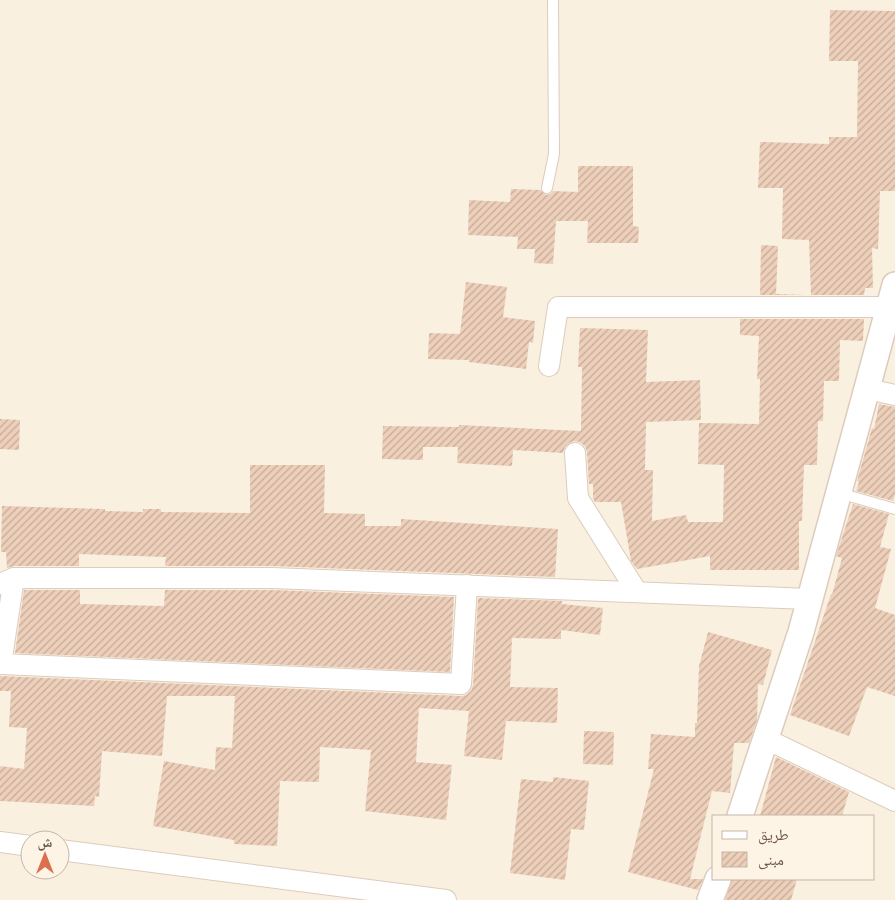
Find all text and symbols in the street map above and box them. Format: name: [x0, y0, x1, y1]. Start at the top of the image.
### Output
legend: [712, 815, 875, 880]
text: طريق: [758, 825, 789, 845]
north arrow: [20, 830, 70, 880]
text: ش: [38, 833, 53, 851]
text: مبنى: [758, 850, 784, 870]

